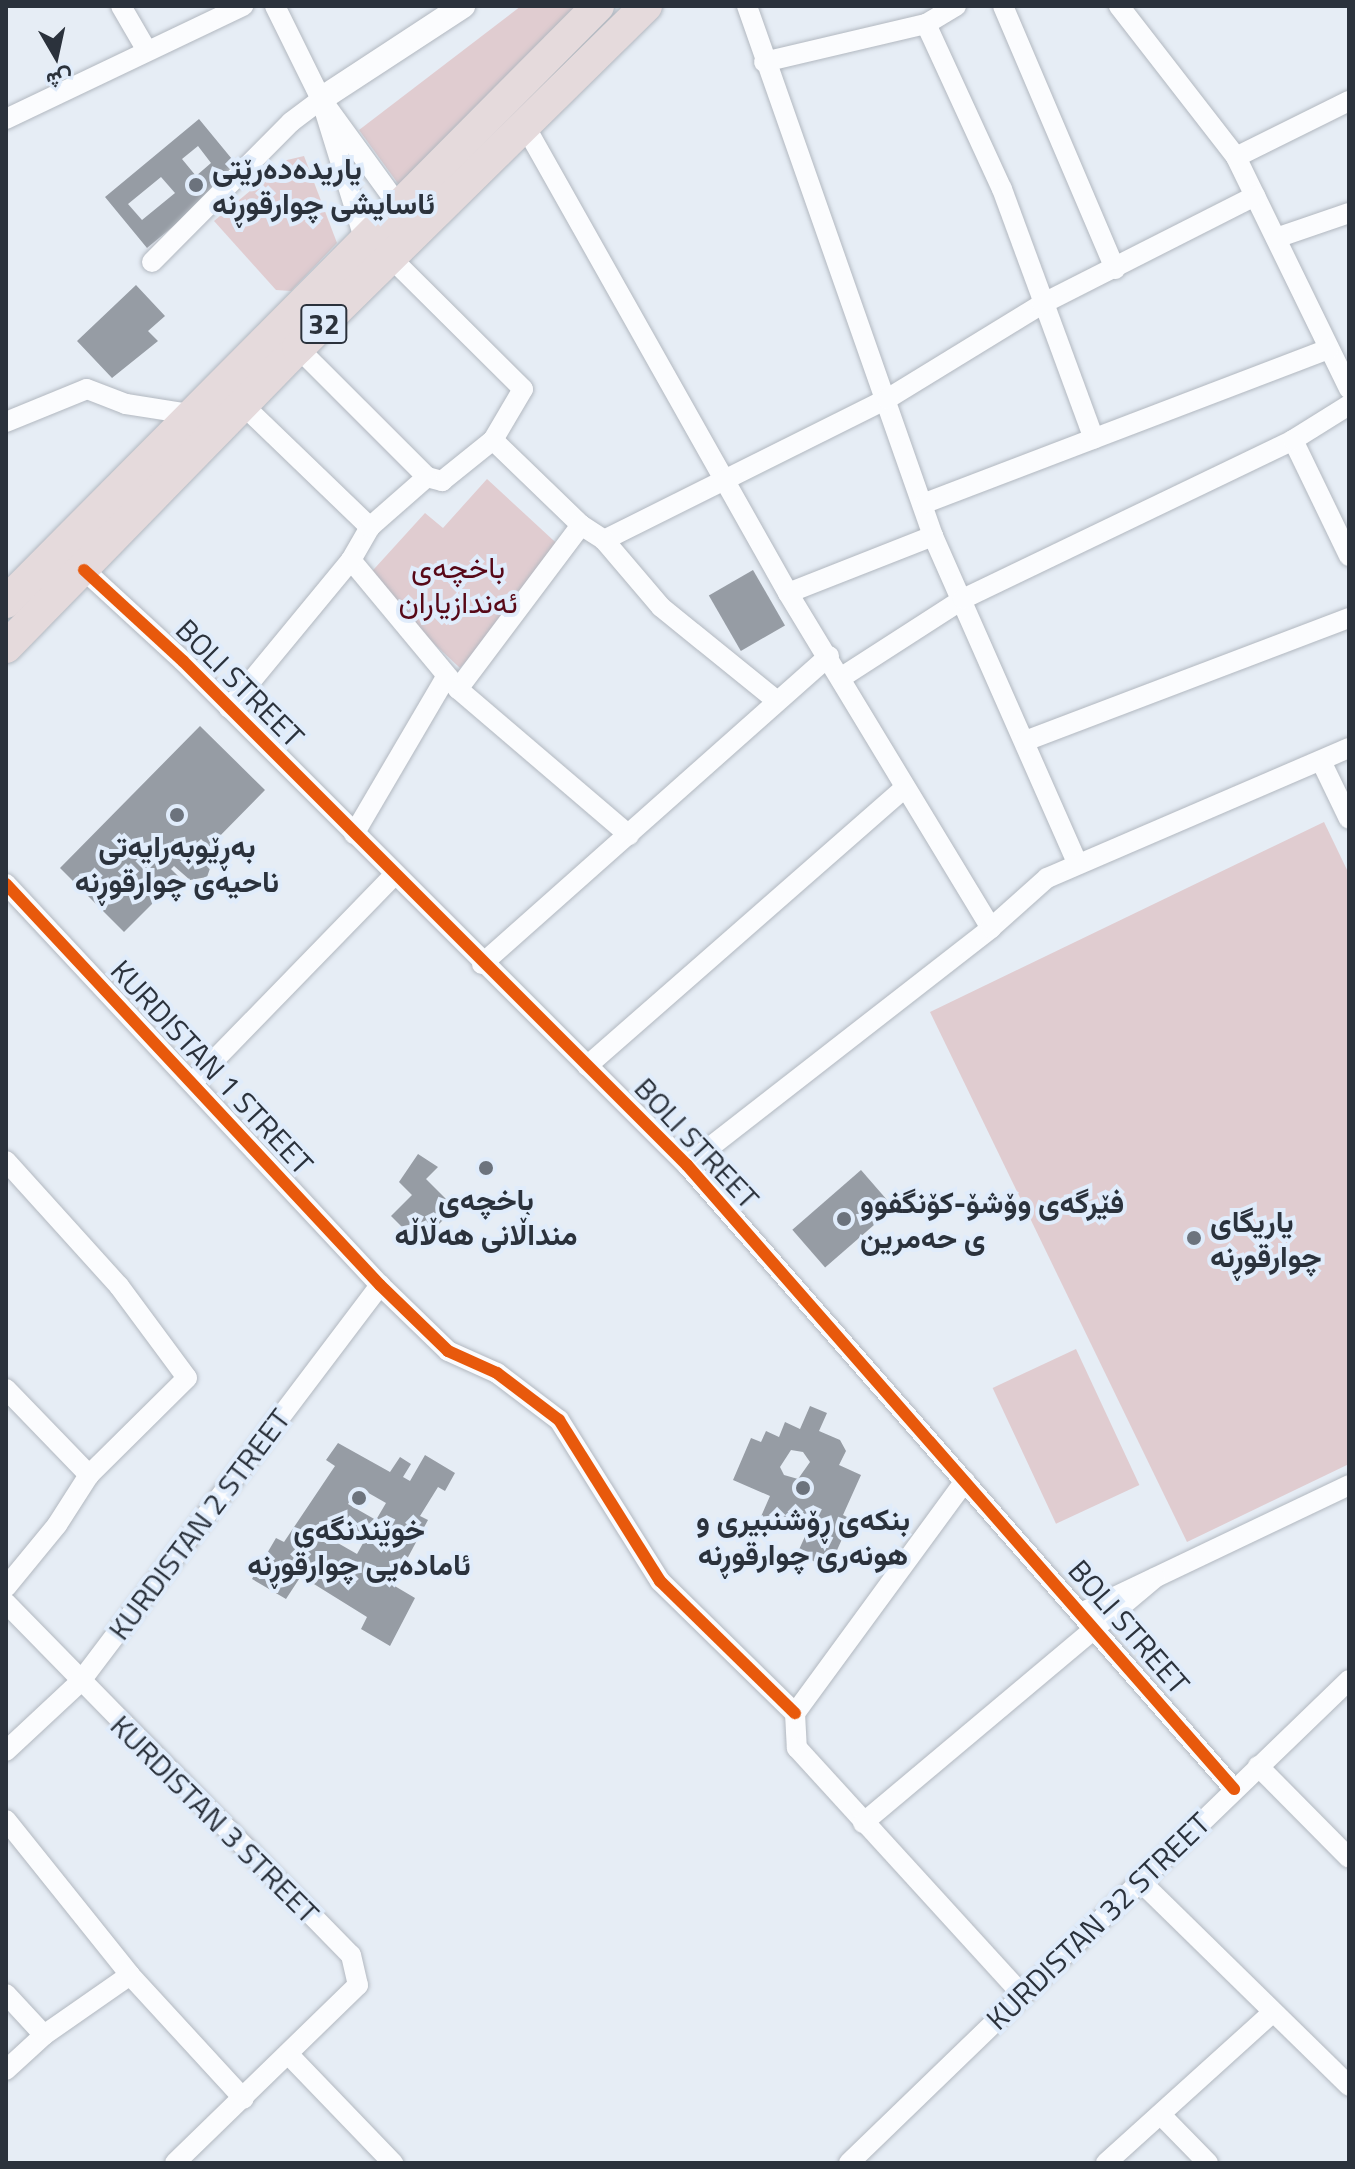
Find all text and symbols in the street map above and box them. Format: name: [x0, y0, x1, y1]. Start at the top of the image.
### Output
north arrow: [16, 16, 96, 96]
text: ش: [44, 61, 75, 99]
place label: یاریدەدەرێتی ئاسایشی چوارقوڕنە: [212, 150, 435, 220]
marker: یاریدەدەرێتی ئاسایشی چوارقوڕنە: [187, 176, 205, 194]
road number: 32: [300, 300, 348, 348]
park label: باخچەی ئەندازیاران: [398, 549, 518, 620]
street label: BOLI STREET: [169, 612, 311, 754]
marker: بەڕێوبەرایەتی ناحیەی چوارقوڕنە: [168, 806, 186, 824]
place label: بەڕێوبەرایەتی ناحیەی چوارقوڕنە: [75, 828, 279, 898]
street label: KURDISTAN 1 STREET: [103, 952, 321, 1182]
street label: BOLI STREET: [627, 1070, 767, 1216]
marker: باخچەی منداڵانی هەڵاڵە: [477, 1159, 495, 1177]
place label: باخچەی منداڵانی هەڵاڵە: [394, 1181, 578, 1252]
place label: فێرگەی وۆشۆ-کۆنگفوو ی حەمرین: [860, 1184, 1124, 1254]
place label: یاریگای چوارقوڕنە: [1210, 1203, 1322, 1274]
marker: فێرگەی وۆشۆ-کۆنگفوو ی حەمرین: [835, 1210, 853, 1228]
marker: یاریگای چوارقوڕنە: [1185, 1229, 1203, 1247]
street label: KURDISTAN 2 STREET: [100, 1401, 298, 1647]
marker: بنکەی ڕۆشنبیری و هونەری چوارقوڕنە: [794, 1479, 812, 1497]
marker: خوێندنگەی ئامادەیی چوارقوڕنە: [350, 1489, 368, 1507]
place label: بنکەی ڕۆشنبیری و هونەری چوارقوڕنە: [696, 1501, 910, 1572]
place label: خوێندنگەی ئامادەیی چوارقوڕنە: [247, 1511, 471, 1582]
street label: BOLI STREET: [1061, 1553, 1197, 1701]
street label: KURDISTAN 3 STREET: [103, 1707, 327, 1931]
street label: KURDISTAN 32 STREET: [979, 1805, 1217, 2037]

